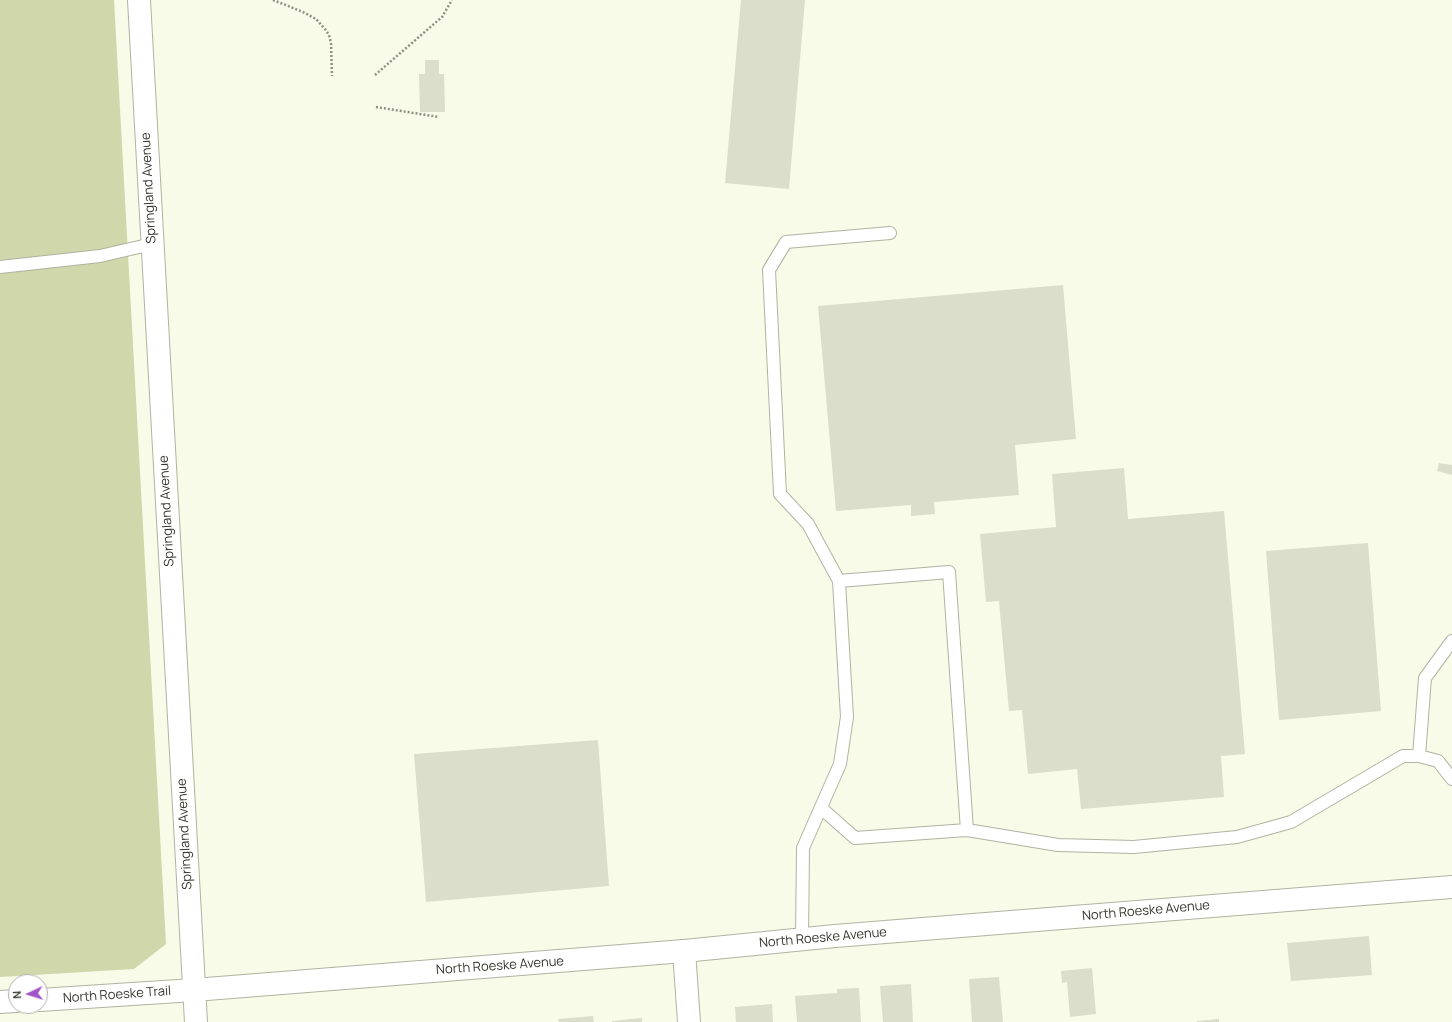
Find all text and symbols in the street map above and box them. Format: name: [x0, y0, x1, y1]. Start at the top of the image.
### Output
street label: Springland Avenue: [138, 132, 160, 244]
street label: Springland Avenue: [156, 455, 178, 567]
street label: Springland Avenue: [174, 778, 196, 890]
street label: North Roeske Avenue: [1081, 898, 1211, 924]
street label: North Roeske Avenue: [758, 925, 888, 951]
street label: North Roeske Avenue: [436, 954, 564, 978]
north arrow: [8, 974, 48, 1014]
street label: North Roeske Trail: [62, 983, 172, 1007]
text: N: [9, 990, 24, 999]

